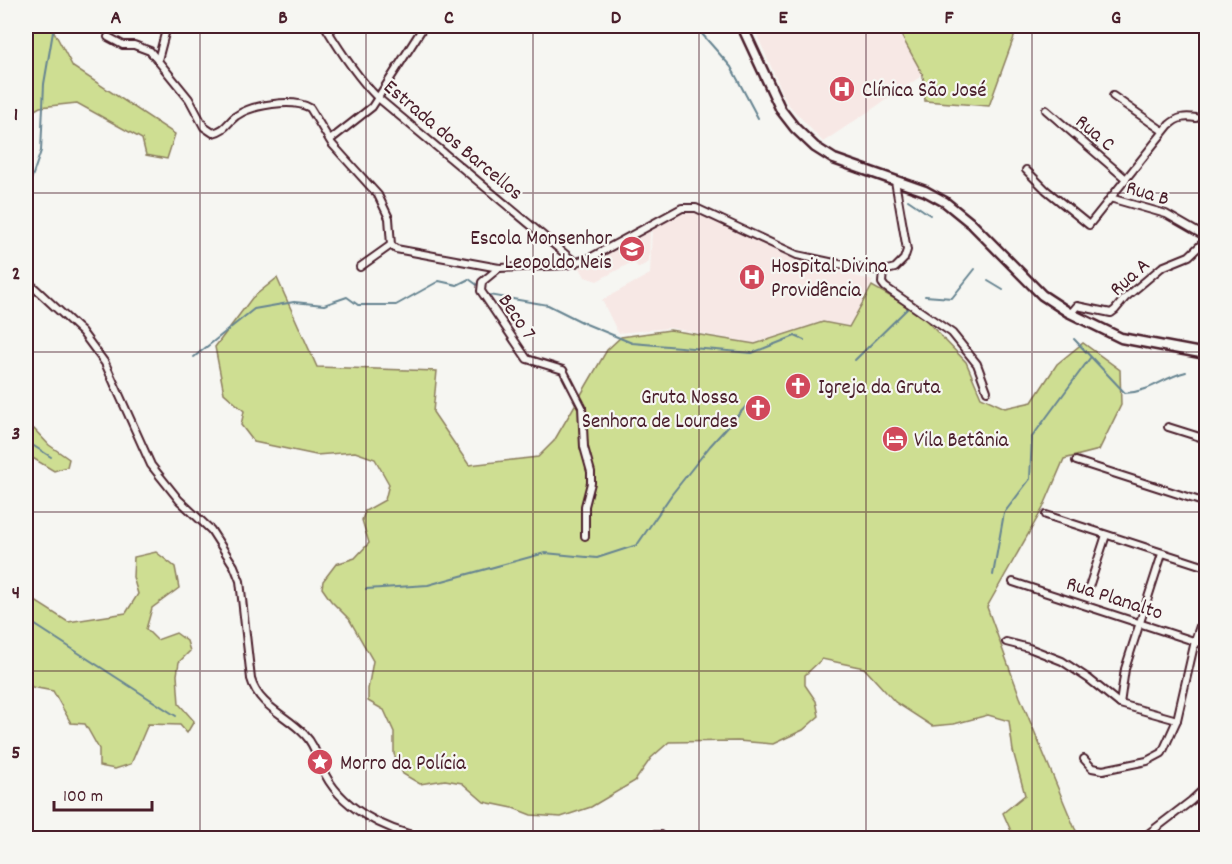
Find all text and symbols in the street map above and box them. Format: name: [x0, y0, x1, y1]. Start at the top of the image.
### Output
text: A: [111, 5, 122, 33]
text: B: [278, 5, 288, 33]
text: C: [444, 5, 454, 33]
text: D: [611, 5, 622, 33]
text: E: [778, 5, 788, 33]
text: F: [945, 5, 955, 33]
text: G: [1111, 5, 1121, 33]
street label: Estrada dos Barcellos: [376, 74, 529, 209]
hospital icon: Clínica São José: [827, 74, 857, 104]
place label: Clínica São José: [862, 77, 987, 107]
text: 1: [14, 102, 18, 130]
street label: Rua C: [1067, 109, 1121, 160]
street label: Rua B: [1122, 174, 1173, 216]
place label: Escola Monsenhor Leopoldo Neis: [470, 225, 612, 279]
school or university icon: Escola Monsenhor Leopoldo Neis: [617, 234, 647, 264]
street label: Rua A: [1104, 252, 1158, 305]
place label: Hospital Divina Providência: [771, 253, 889, 307]
text: 2: [12, 261, 20, 289]
hospital icon: Hospital Divina Providência: [737, 262, 767, 292]
street label: Beco 7: [489, 289, 542, 347]
church icon: Igreja da Gruta: [783, 371, 813, 401]
place label: Igreja da Gruta: [818, 374, 942, 404]
place label: Gruta Nossa Senhora de Lourdes: [582, 384, 739, 438]
church icon: Gruta Nossa Senhora de Lourdes: [743, 393, 773, 423]
text: 3: [12, 421, 20, 449]
hotel icon: Vila Betânia: [880, 424, 910, 454]
place label: Vila Betânia: [914, 427, 1010, 457]
street label: Rua Planalto: [1062, 570, 1166, 630]
text: 4: [12, 580, 20, 608]
text: 5: [11, 740, 21, 768]
place icon: Morro da Polícia: [305, 747, 335, 777]
place label: Morro da Polícia: [340, 750, 467, 780]
scale bar: [54, 774, 152, 812]
text: 100 m: [63, 785, 103, 810]

